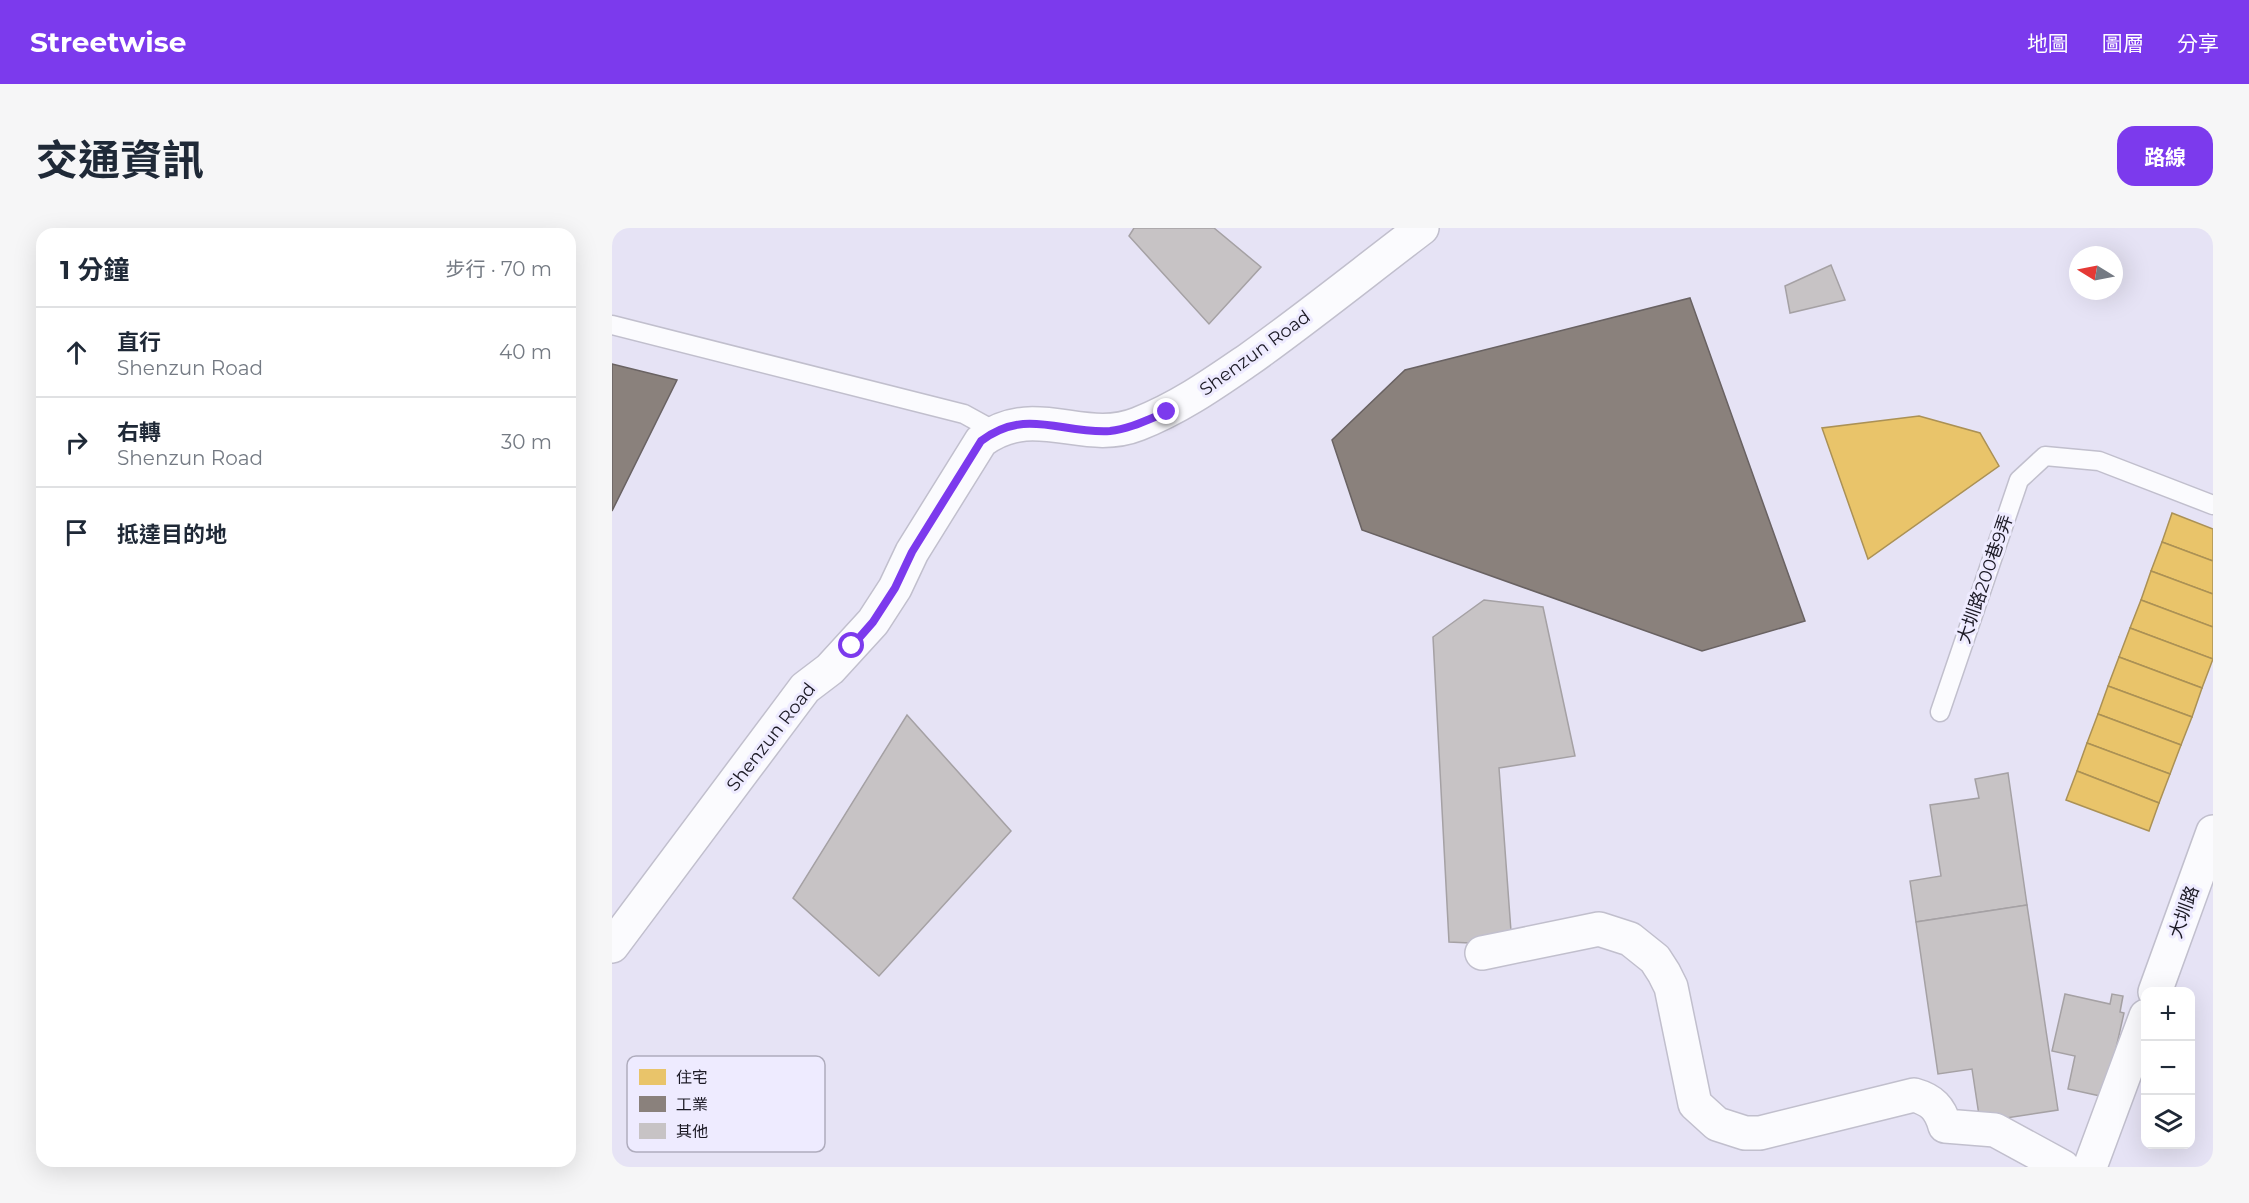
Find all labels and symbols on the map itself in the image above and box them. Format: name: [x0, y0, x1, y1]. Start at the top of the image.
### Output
north arrow: [2069, 246, 2123, 300]
street label: Shenzun Road: [1195, 305, 1315, 401]
route end: [1153, 398, 1179, 424]
street label: 大圳路200巷9弄: [1953, 512, 2017, 646]
route start: [838, 632, 864, 658]
street label: Shenzun Road: [722, 678, 820, 796]
street label: 大圳路: [2164, 883, 2204, 941]
legend: [627, 1056, 825, 1152]
text: 住宅: [676, 1068, 708, 1087]
text: 工業: [676, 1095, 708, 1114]
text: 其他: [676, 1122, 708, 1141]

